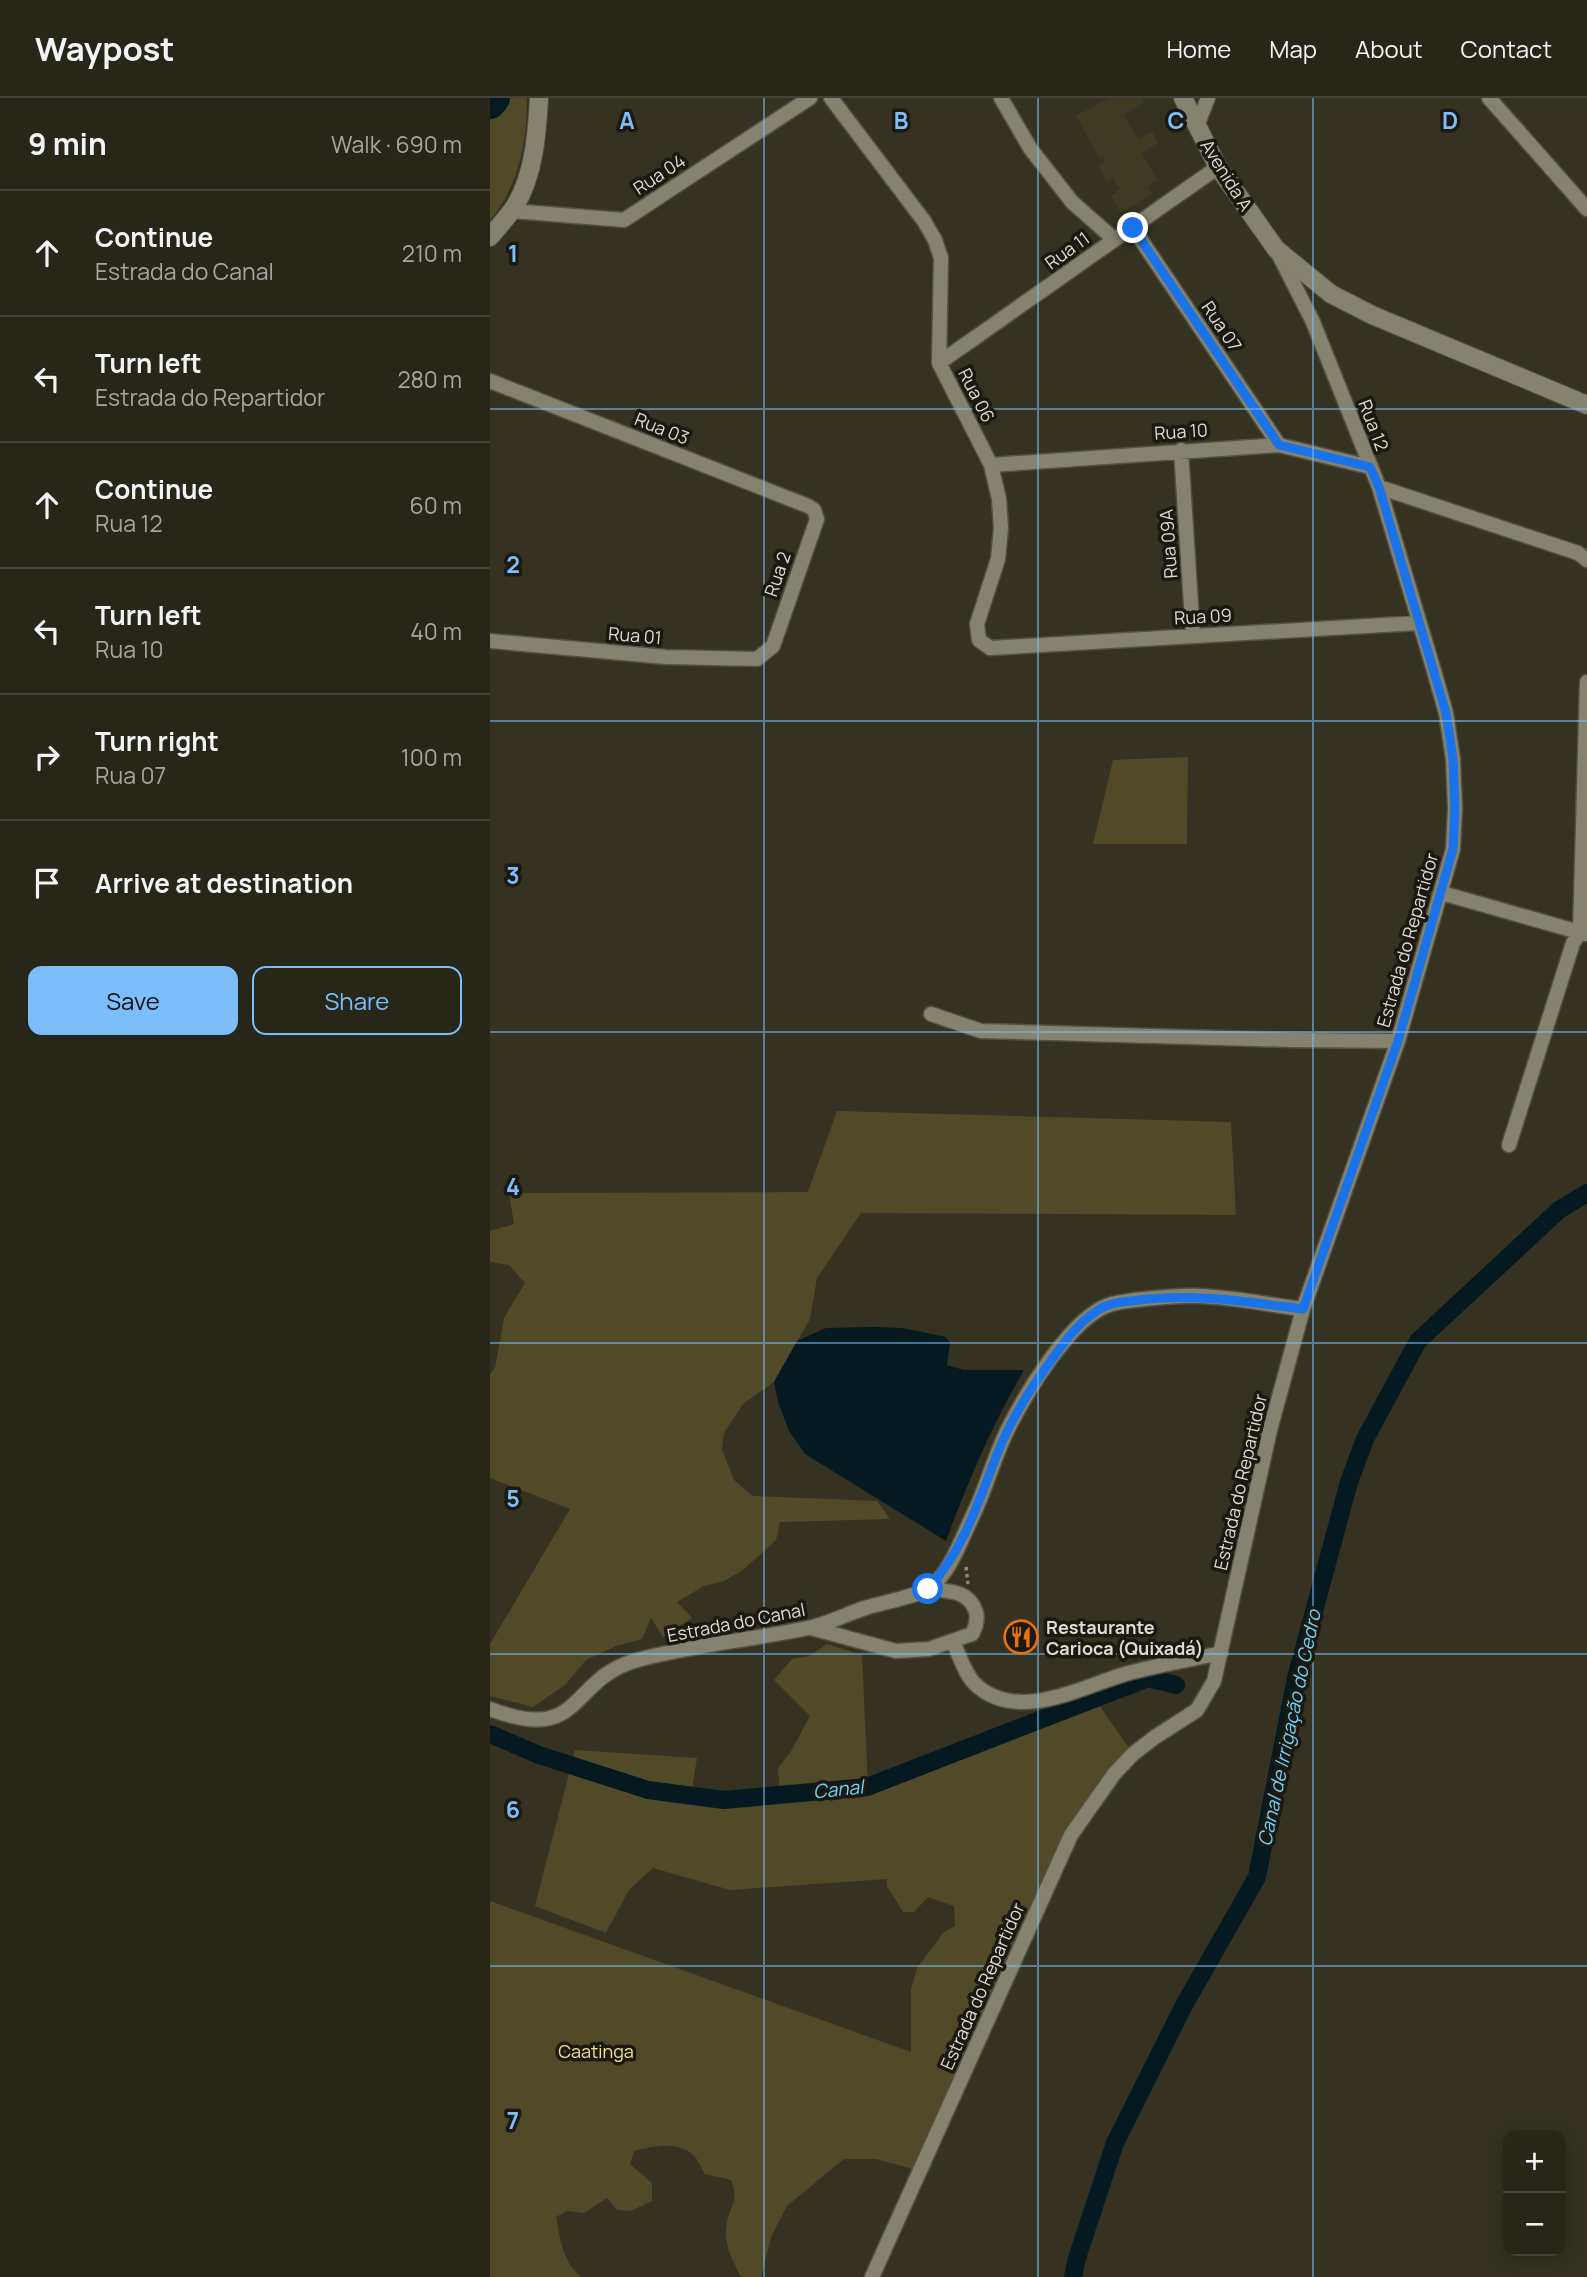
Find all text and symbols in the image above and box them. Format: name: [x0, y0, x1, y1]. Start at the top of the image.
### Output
text: Waypost: [35, 26, 175, 71]
text: Home: [1166, 32, 1231, 65]
text: Map: [1269, 32, 1317, 65]
text: About: [1355, 32, 1423, 65]
text: Contact: [1461, 32, 1552, 65]
text: A: [619, 104, 635, 136]
text: B: [894, 104, 908, 136]
text: C: [1168, 104, 1185, 136]
text: D: [1442, 104, 1458, 136]
text: 9 min: [28, 123, 107, 164]
text: Walk · 690 m: [331, 128, 462, 160]
street label: Avenida A: [1196, 135, 1259, 216]
street label: Rua 04: [628, 148, 690, 200]
route end: [1117, 212, 1148, 243]
text: Continue: [95, 219, 213, 255]
street label: Rua 11: [1040, 226, 1094, 274]
icon: ahead: [28, 234, 66, 272]
text: 210 m: [402, 237, 462, 269]
text: 1: [508, 237, 518, 269]
text: Estrada do Canal: [95, 255, 274, 287]
street label: Rua 07: [1196, 296, 1248, 356]
text: Turn left: [95, 345, 202, 381]
icon: left: [28, 360, 66, 398]
text: 280 m: [397, 363, 462, 395]
street label: Rua 06: [953, 364, 1001, 426]
text: Estrada do Repartidor: [95, 381, 325, 413]
street label: Rua 12: [1353, 396, 1395, 454]
street label: Rua 03: [631, 406, 693, 450]
street label: Rua 10: [1153, 417, 1209, 445]
text: Continue: [95, 471, 213, 507]
icon: ahead: [28, 486, 66, 524]
text: 60 m: [410, 489, 462, 521]
text: Rua 12: [95, 507, 163, 539]
street label: Rua 09A: [1154, 508, 1182, 579]
text: 2: [506, 548, 520, 580]
street label: Rua 2: [758, 548, 796, 600]
text: Turn left: [95, 597, 202, 633]
street label: Rua 09: [1174, 603, 1232, 629]
icon: left: [28, 612, 66, 650]
text: 40 m: [410, 615, 462, 647]
street label: Rua 01: [607, 621, 663, 649]
text: Rua 10: [95, 633, 164, 665]
text: Turn right: [95, 723, 219, 759]
icon: right: [28, 738, 66, 776]
text: 100 m: [401, 741, 462, 773]
text: Rua 07: [95, 759, 166, 791]
street label: Estrada do Repartidor: [1371, 850, 1444, 1030]
text: 3: [506, 859, 520, 891]
icon: arrive: [28, 864, 66, 902]
text: Arrive at destination: [95, 865, 353, 901]
button: Save: [28, 966, 238, 1035]
button: Share: [252, 966, 462, 1035]
text: 4: [506, 1170, 520, 1202]
street label: Estrada do Repartidor: [1208, 1391, 1272, 1572]
text: 5: [506, 1482, 520, 1514]
route start: [912, 1573, 943, 1604]
street label: Estrada do Canal: [665, 1597, 807, 1647]
water label: Canal de Irrigação do Cedro: [1251, 1606, 1327, 1849]
place label: Restaurante Carioca (Quixadá): [1046, 1615, 1203, 1660]
restaurant icon: Restaurante Carioca (Quixadá): [1002, 1618, 1040, 1656]
water label: Canal: [812, 1773, 867, 1805]
text: 6: [506, 1793, 520, 1825]
street label: Estrada do Repartidor: [934, 1898, 1030, 2073]
park label: Caatinga: [558, 2039, 634, 2063]
text: 7: [507, 2104, 519, 2136]
map controls: [1503, 2130, 1566, 2256]
button: +: [1503, 2130, 1566, 2193]
button: −: [1503, 2193, 1566, 2256]

